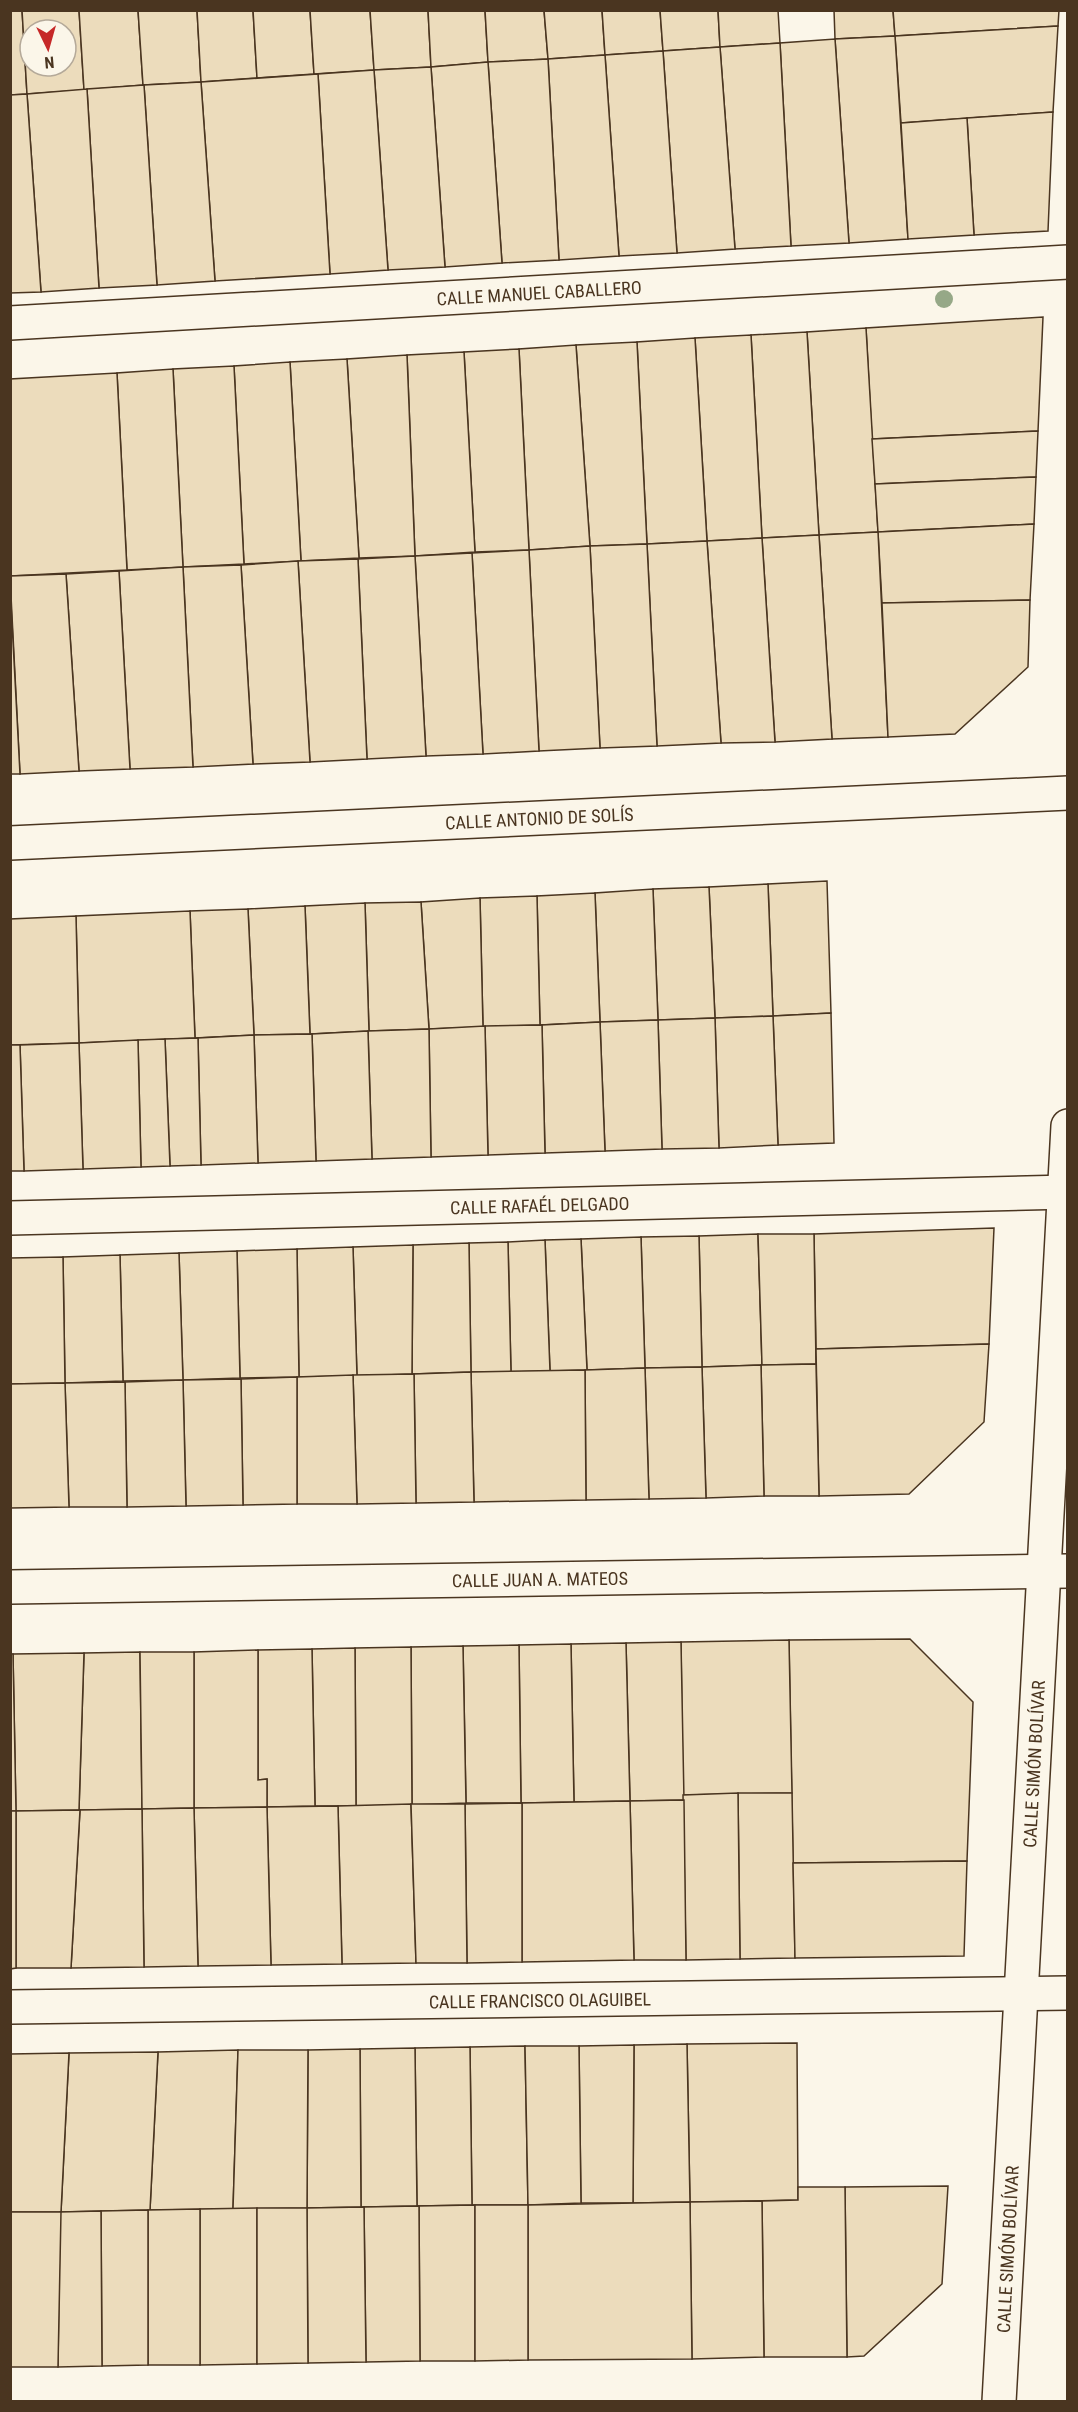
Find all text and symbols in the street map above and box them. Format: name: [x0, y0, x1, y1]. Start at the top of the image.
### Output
north arrow: [18, 18, 78, 78]
text: N: [44, 53, 55, 72]
street label: CALLE MANUEL CABALLERO: [436, 276, 642, 309]
street label: CALLE ANTONIO DE SOLÍS: [445, 803, 634, 833]
street label: CALLE RAFAÉL DELGADO: [450, 1192, 630, 1218]
street label: CALLE JUAN A. MATEOS: [452, 1567, 628, 1591]
street label: CALLE SIMÓN BOLÍVAR: [1018, 1679, 1049, 1848]
street label: CALLE FRANCISCO OLAGUIBEL: [429, 1988, 652, 2012]
street label: CALLE SIMÓN BOLÍVAR: [992, 2165, 1022, 2333]

